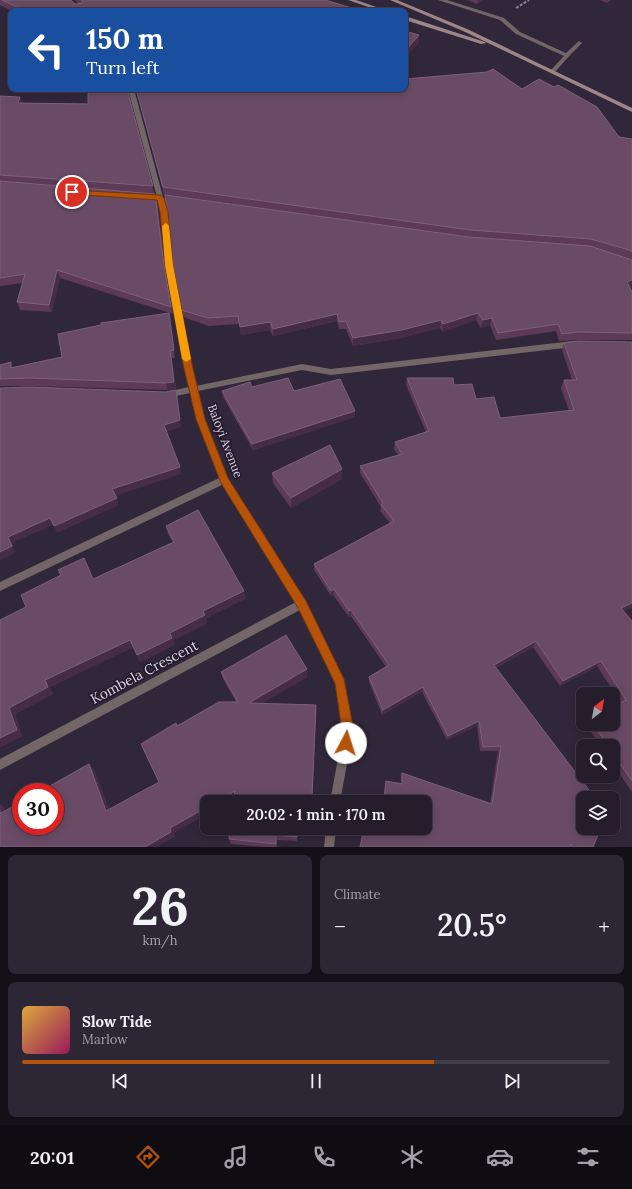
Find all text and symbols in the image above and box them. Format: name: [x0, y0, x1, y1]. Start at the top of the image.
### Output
text: 150 m: [86, 21, 163, 57]
icon: left: [20, 24, 72, 76]
text: Turn left: [86, 56, 159, 79]
pin: [55, 175, 89, 209]
icon: arrive: [61, 181, 83, 203]
street label: Baloyi Avenue: [205, 402, 247, 480]
street label: Kombela Crescent: [87, 636, 201, 708]
north arrow: [576, 687, 620, 731]
map controls: [576, 687, 620, 835]
position arrow: [325, 722, 367, 764]
button: search: [576, 739, 620, 783]
speed limit sign: 30: [12, 783, 64, 835]
button: layers: [576, 791, 620, 835]
text: 20:02 · 1 min · 170 m: [246, 805, 386, 824]
text: 26: [131, 873, 189, 939]
text: Climate: [334, 886, 381, 903]
text: 20.5°: [437, 906, 507, 944]
text: −: [334, 912, 346, 940]
text: +: [598, 912, 610, 940]
text: km/h: [142, 932, 178, 949]
text: Slow Tide: [82, 1012, 152, 1031]
text: Marlow: [82, 1031, 128, 1048]
icon: previous: [109, 1070, 131, 1092]
icon: pause: [305, 1070, 327, 1092]
icon: next: [501, 1070, 523, 1092]
icon: directions: [134, 1143, 162, 1171]
icon: music: [222, 1143, 250, 1171]
icon: phone: [310, 1143, 338, 1171]
icon: climate: [398, 1143, 426, 1171]
icon: car: [486, 1143, 514, 1171]
icon: filters: [574, 1143, 602, 1171]
text: 20:01: [30, 1146, 74, 1169]

